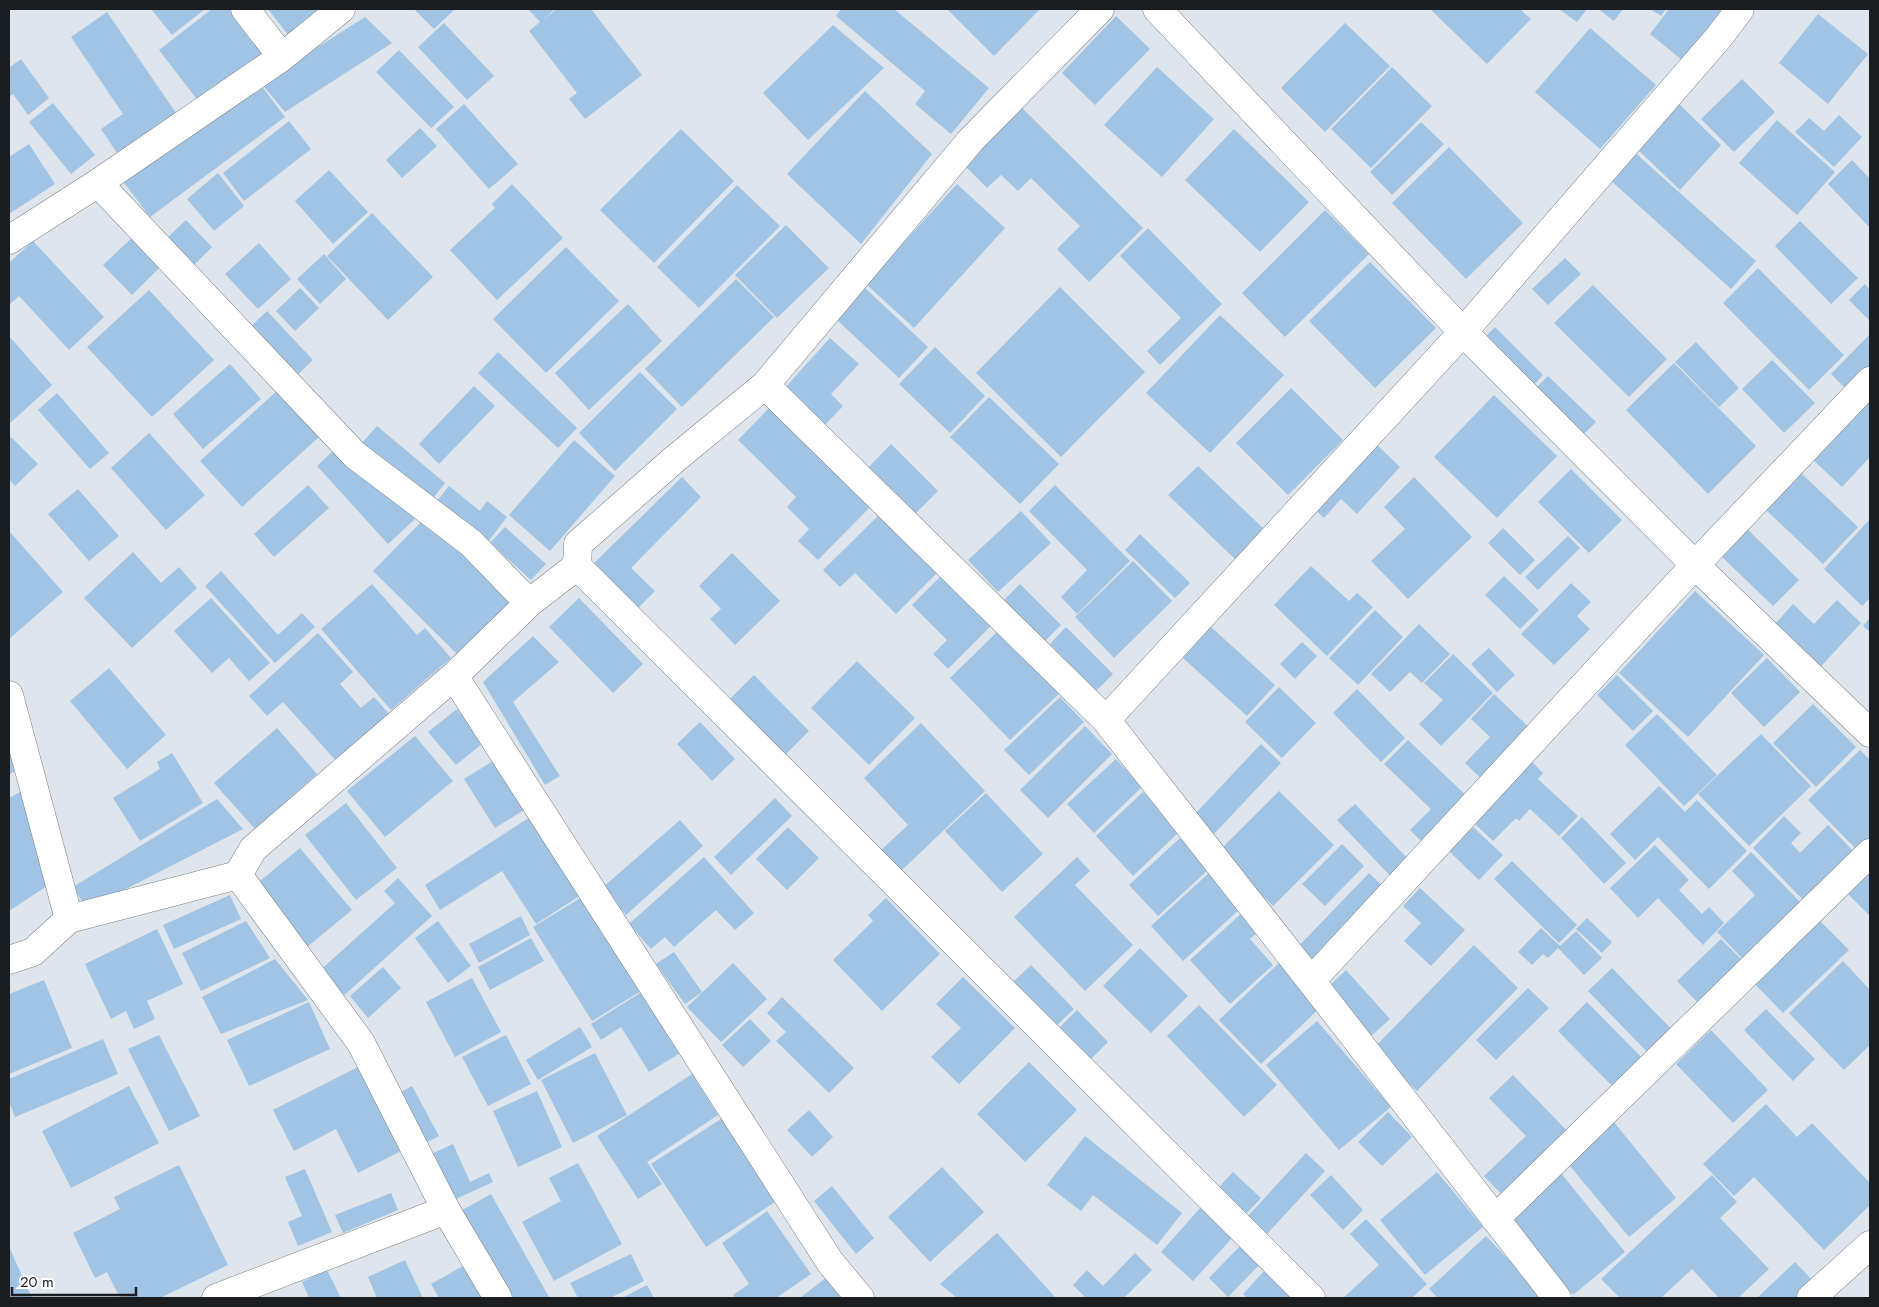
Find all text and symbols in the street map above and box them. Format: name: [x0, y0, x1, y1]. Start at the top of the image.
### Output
scale bar: [12, 1264, 136, 1296]
text: 20 m: [20, 1271, 54, 1293]

